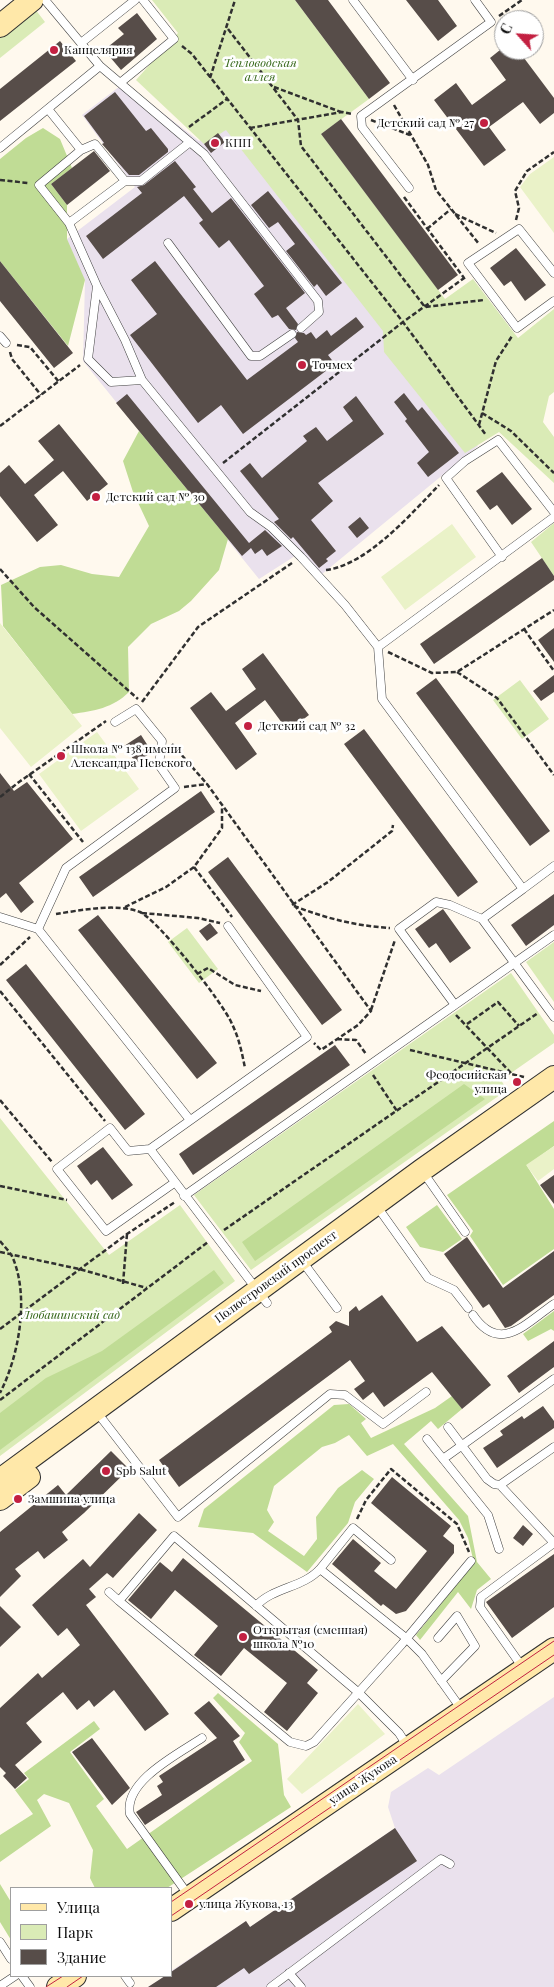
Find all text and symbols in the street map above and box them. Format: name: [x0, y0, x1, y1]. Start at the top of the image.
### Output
north arrow: [494, 10, 544, 60]
text: С: [495, 20, 517, 37]
place label: Канцелярия: [64, 43, 133, 57]
marker: Канцелярия: [48, 44, 60, 56]
park label: Тепловодская аллея: [223, 56, 297, 84]
place label: Детский сад № 27: [377, 116, 474, 130]
marker: Детский сад № 27: [478, 117, 490, 129]
place label: КПП: [225, 136, 251, 150]
marker: КПП: [209, 137, 221, 149]
place label: Точмех: [312, 358, 352, 372]
marker: Точмех: [296, 359, 308, 371]
place label: Детский сад № 30: [106, 490, 205, 504]
marker: Детский сад № 30: [90, 491, 102, 503]
place label: Детский сад № 32: [258, 719, 356, 733]
marker: Детский сад № 32: [242, 720, 254, 732]
place label: Школа № 138 имени Александра Невского: [71, 742, 192, 770]
marker: Школа № 138 имени Александра Невского: [55, 750, 67, 762]
place label: Феодосийская улица: [426, 1068, 507, 1096]
marker: Феодосийская улица: [511, 1076, 523, 1088]
street label: Полюстровский проспект: [212, 1228, 340, 1326]
park label: Любашинский сад: [22, 1308, 120, 1322]
place label: Spb Salut: [116, 1464, 166, 1478]
marker: Spb Salut: [100, 1465, 112, 1477]
place label: Замшина улица: [28, 1492, 115, 1506]
marker: Замшина улица: [12, 1493, 24, 1505]
place label: Открытая (сменная) школа №10: [253, 1623, 368, 1651]
marker: Открытая (сменная) школа №10: [237, 1631, 249, 1643]
street label: улица Жукова: [326, 1752, 400, 1808]
legend: [10, 1887, 172, 1977]
text: Улица: [57, 1897, 100, 1917]
place label: улица Жукова, 13: [199, 1897, 293, 1911]
marker: улица Жукова, 13: [183, 1898, 195, 1910]
text: Парк: [57, 1922, 93, 1942]
text: Здание: [57, 1947, 106, 1967]

